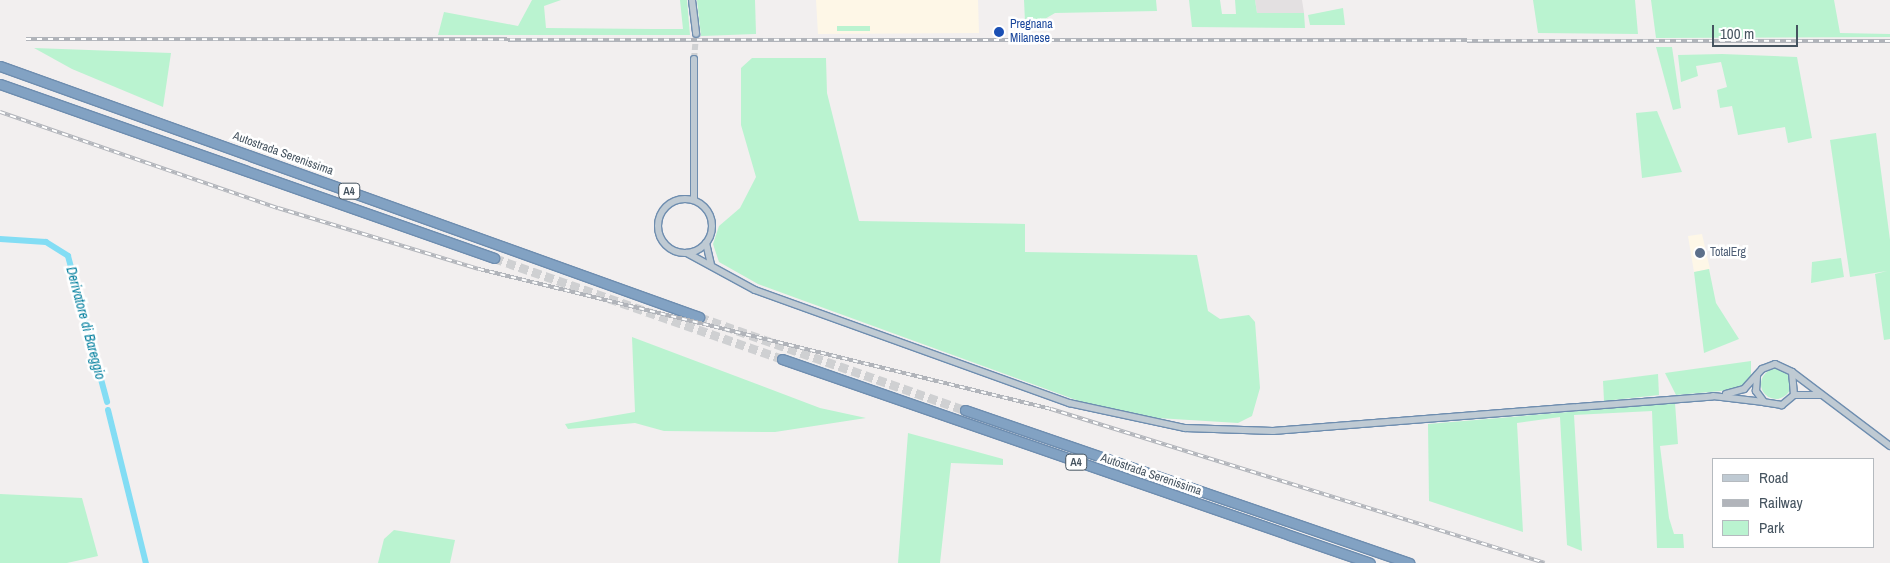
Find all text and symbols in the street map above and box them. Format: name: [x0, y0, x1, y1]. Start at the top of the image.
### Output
scale bar: [1715, 15, 1801, 47]
place label: Pregnana Milanese: [1010, 18, 1053, 46]
text: 100 m: [1720, 23, 1754, 44]
marker: Pregnana Milanese: [992, 25, 1006, 39]
street label: Autostrada Serenissima: [231, 129, 335, 179]
road number: A4: [338, 182, 360, 200]
place label: TotalErg: [1710, 246, 1746, 260]
marker: TotalErg: [1694, 247, 1706, 259]
water label: Derivatore di Bareggio: [63, 265, 109, 381]
street label: Autostrada Serenissima: [1099, 451, 1203, 499]
road number: A4: [1065, 454, 1087, 471]
legend: [1712, 458, 1875, 548]
text: Road: [1759, 467, 1788, 488]
text: Railway: [1759, 492, 1803, 513]
text: Park: [1759, 517, 1784, 538]

